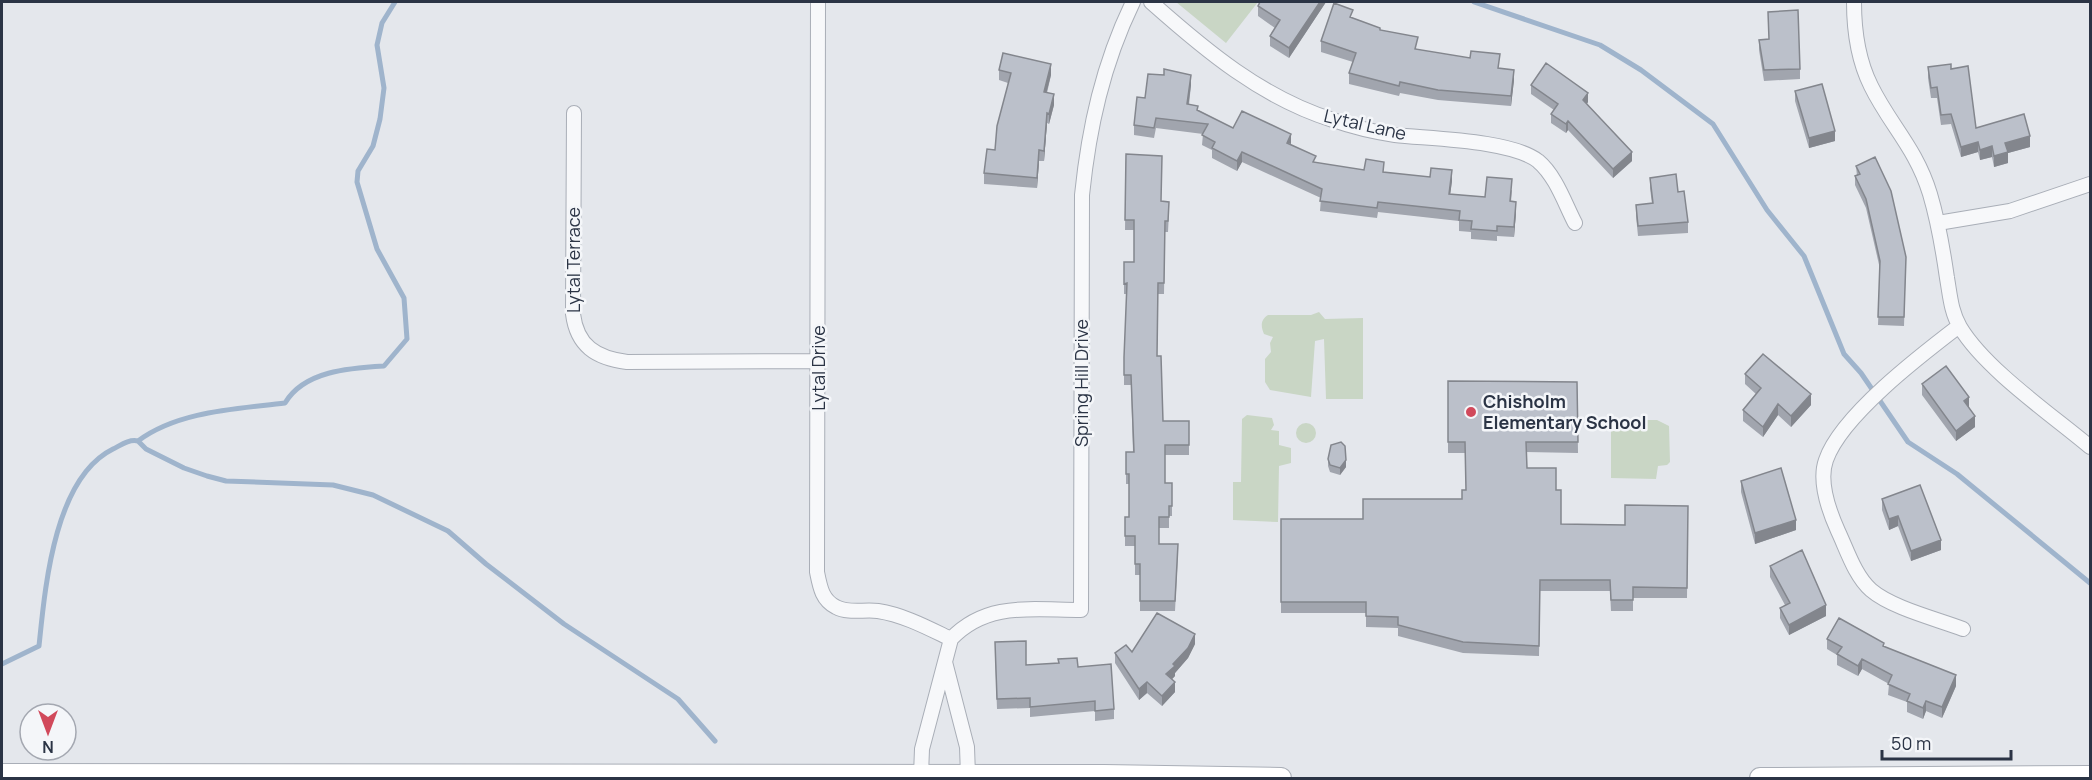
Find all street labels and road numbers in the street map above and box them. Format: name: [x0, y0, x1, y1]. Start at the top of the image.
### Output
street label: Lytal Lane: [1322, 103, 1409, 145]
street label: Lytal Terrace: [561, 207, 585, 313]
street label: Spring Hill Drive: [1069, 319, 1093, 447]
street label: Lytal Drive: [806, 325, 830, 411]

